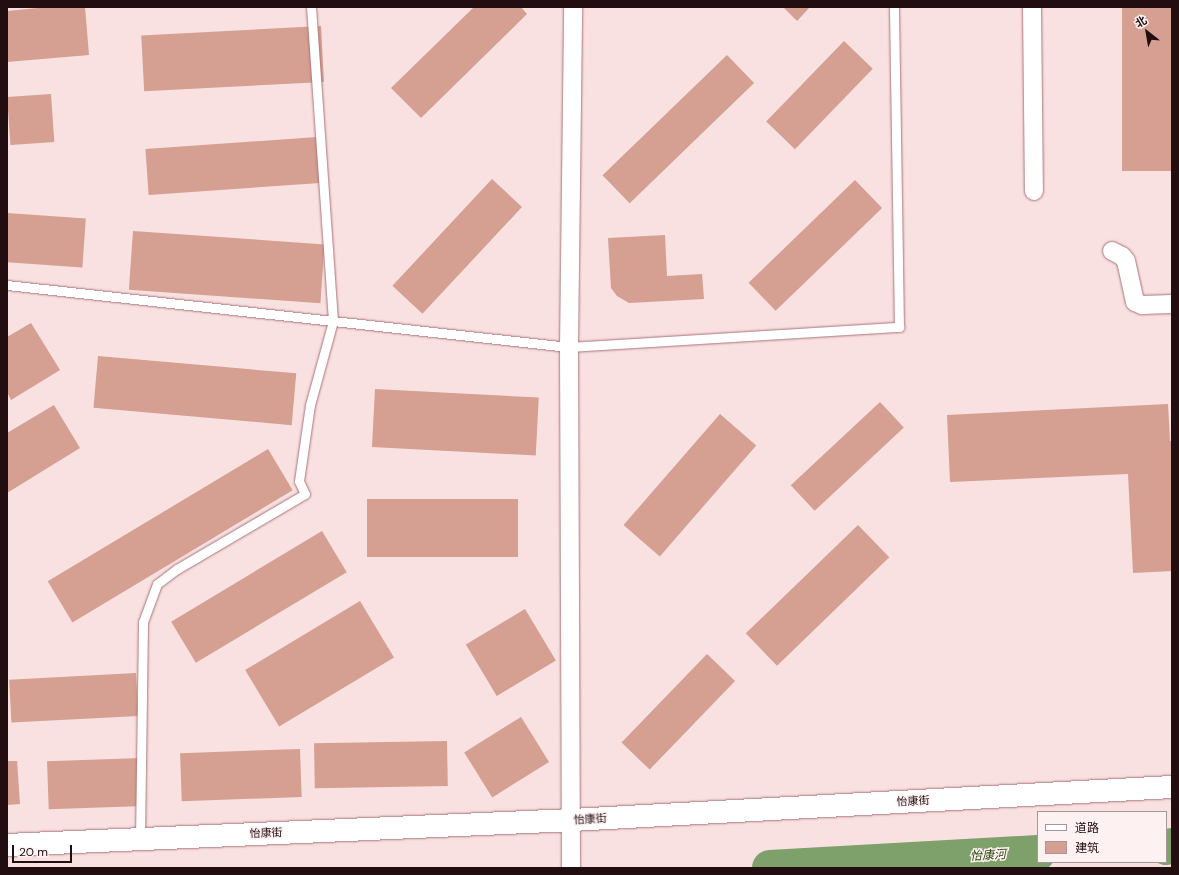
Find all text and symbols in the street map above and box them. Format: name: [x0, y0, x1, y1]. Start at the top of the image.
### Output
north arrow: [1127, 12, 1167, 52]
text: 北: [1132, 13, 1149, 31]
street label: 怡康街: [896, 794, 930, 808]
legend: [1037, 811, 1167, 863]
street label: 怡康街: [573, 812, 607, 826]
text: 道路: [1075, 820, 1099, 836]
street label: 怡康街: [249, 826, 283, 840]
scale bar: [14, 837, 74, 863]
text: 建筑: [1075, 840, 1099, 856]
text: 20 m: [19, 844, 48, 860]
water label: 怡康河: [970, 848, 1006, 864]

